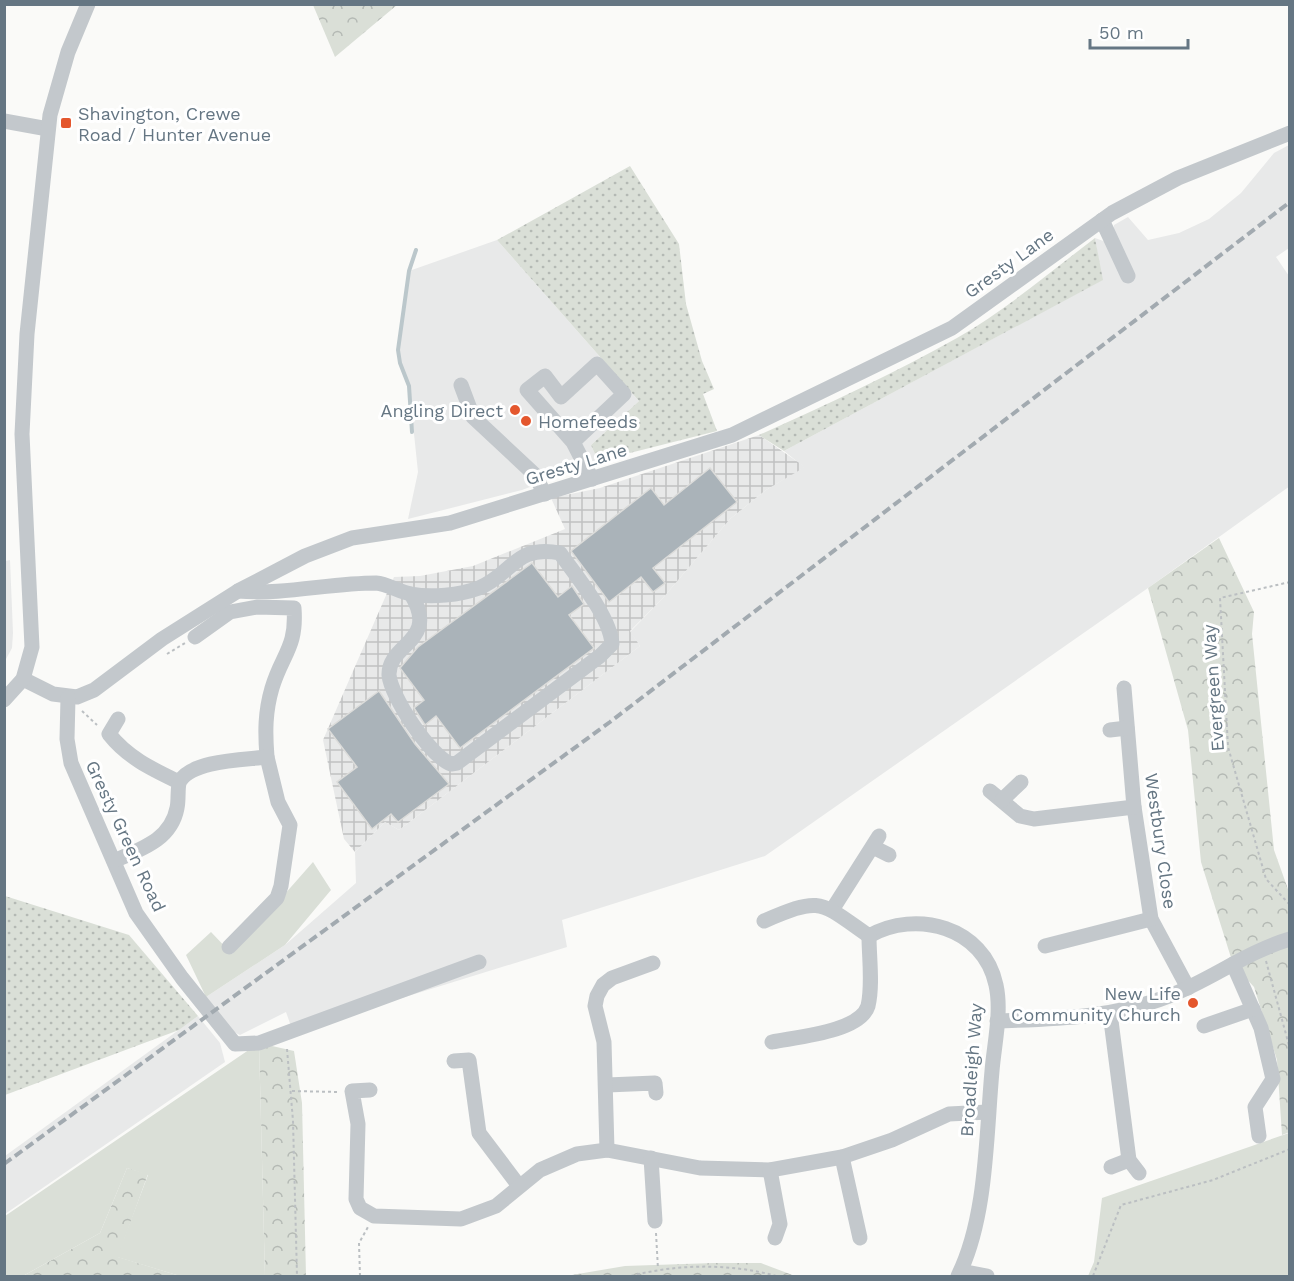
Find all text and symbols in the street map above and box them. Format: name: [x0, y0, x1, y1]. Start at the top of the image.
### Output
scale bar: [1090, 12, 1188, 50]
text: 50 m: [1099, 22, 1144, 43]
place label: Shavington, Crewe Road / Hunter Avenue: [78, 103, 271, 145]
marker: Shavington, Crewe Road / Hunter Avenue: [59, 116, 73, 130]
street label: Gresty Lane: [960, 224, 1058, 302]
place label: Angling Direct: [381, 400, 503, 421]
marker: Angling Direct: [508, 403, 522, 417]
place label: Homefeeds: [538, 411, 638, 432]
marker: Homefeeds: [519, 414, 533, 428]
street label: Gresty Lane: [523, 439, 629, 489]
street label: Evergreen Way: [1198, 623, 1228, 752]
street label: Gresty Green Road: [82, 757, 170, 915]
street label: Westbury Close: [1141, 772, 1181, 910]
place label: New Life Community Church: [1011, 983, 1181, 1025]
marker: New Life Community Church: [1186, 996, 1200, 1010]
street label: Broadleigh Way: [956, 1002, 986, 1137]

